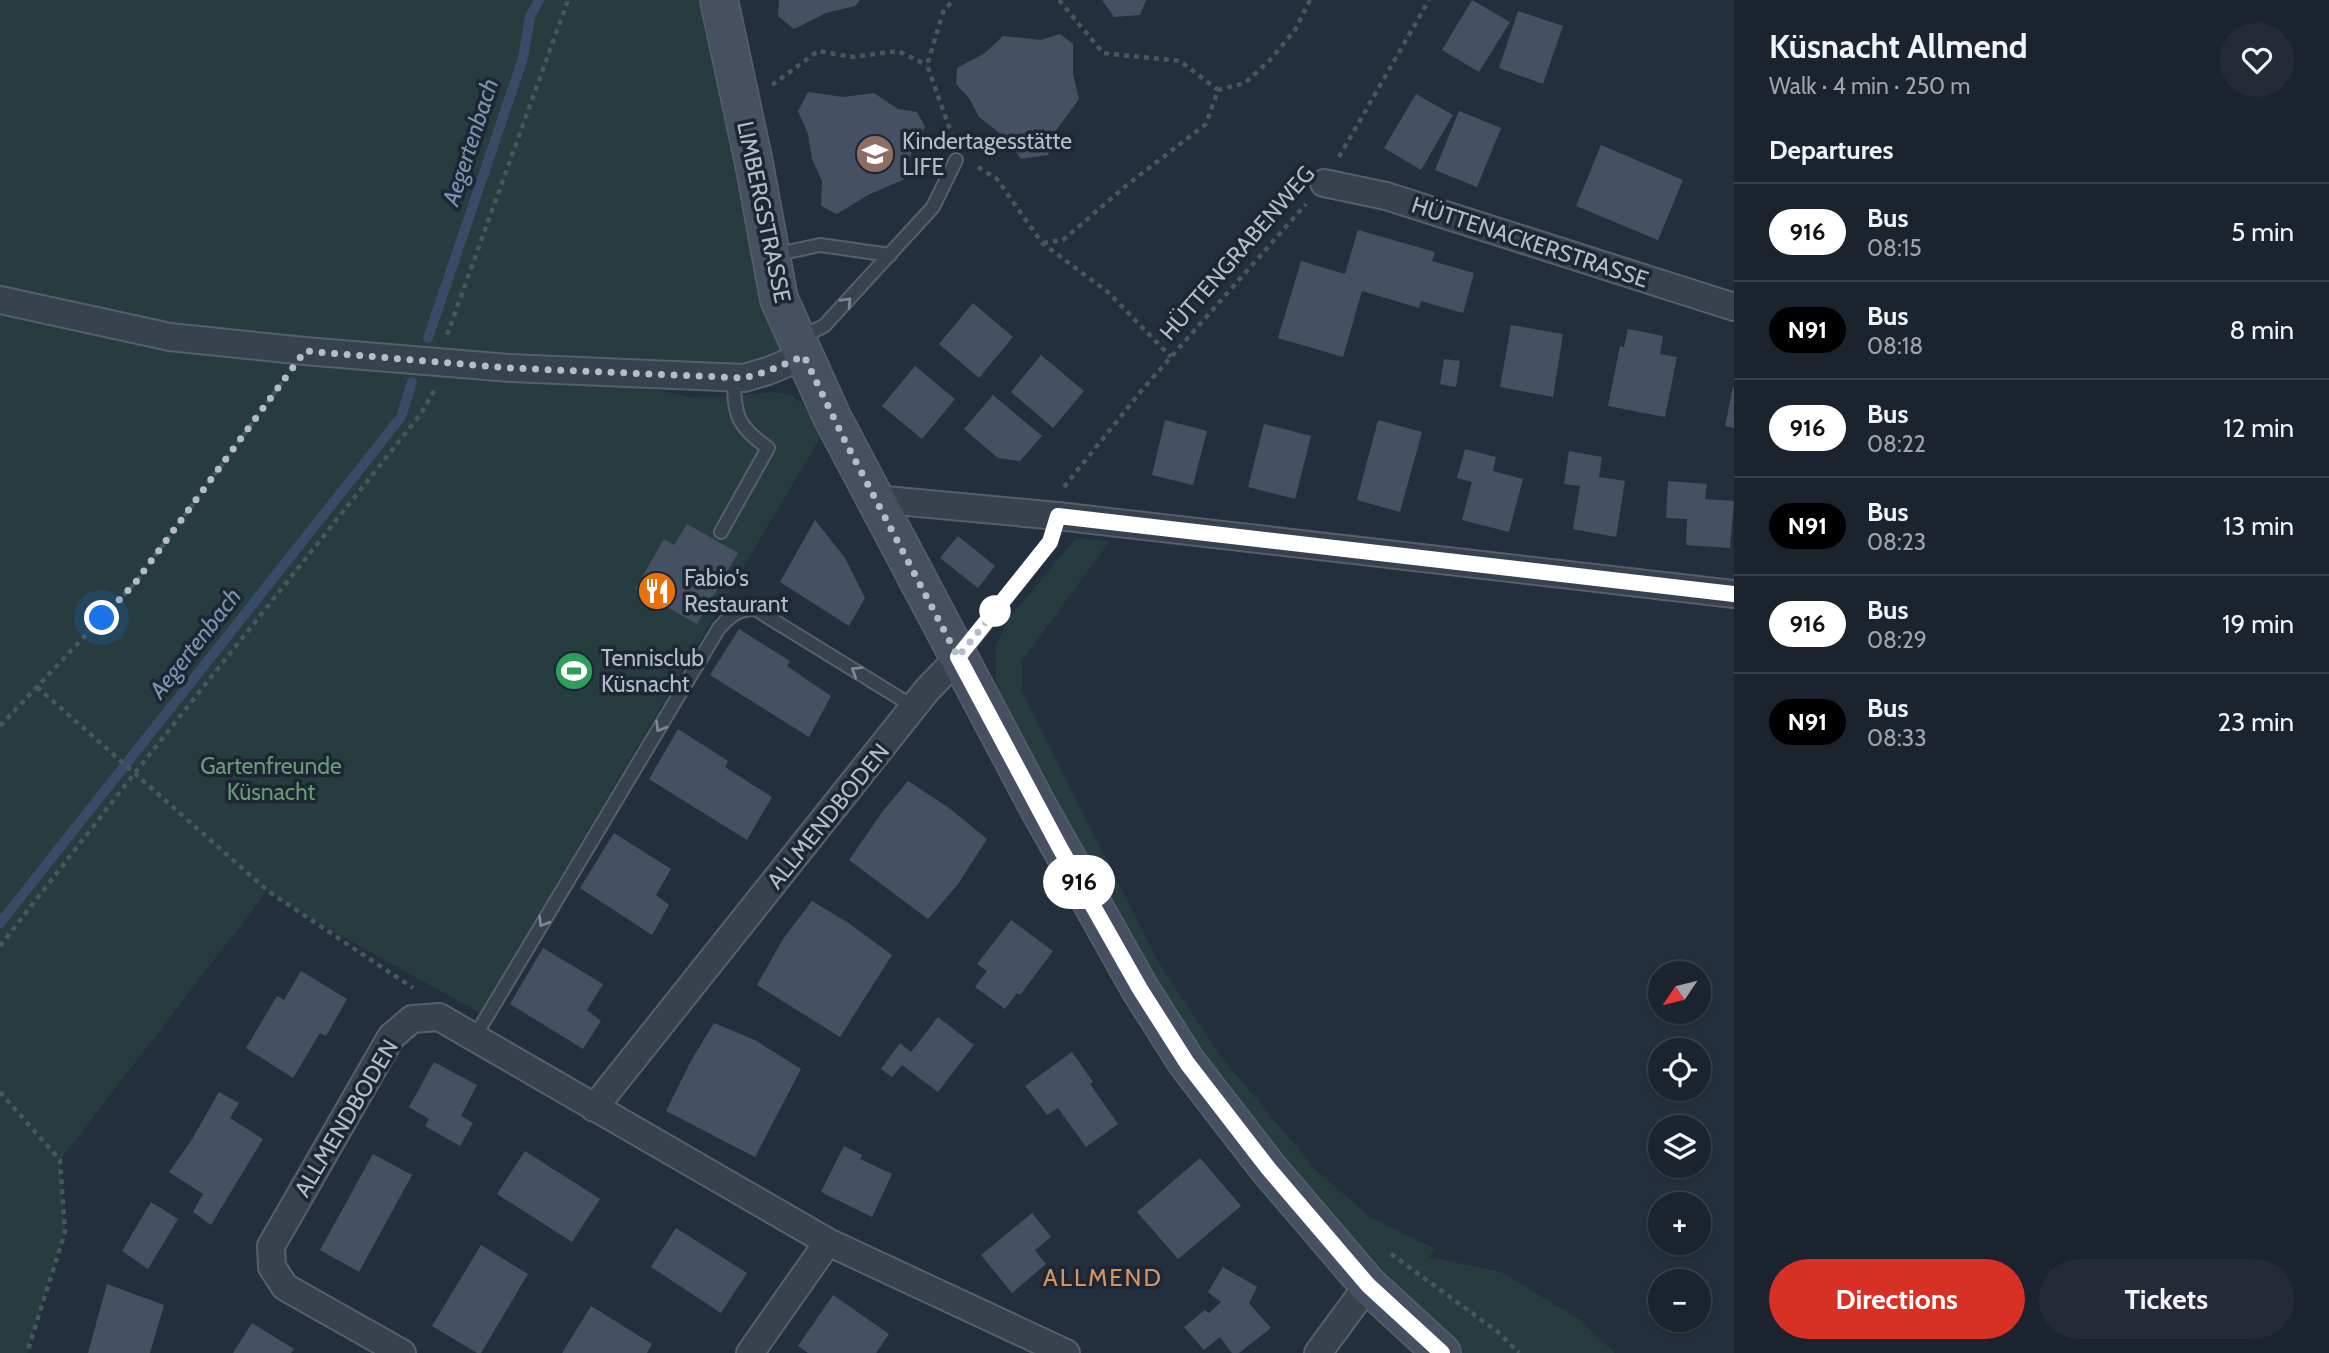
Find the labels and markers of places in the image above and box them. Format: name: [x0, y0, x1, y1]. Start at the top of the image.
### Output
place label: Kindertagesstätte LIFE: [902, 127, 1072, 181]
school or university icon: Kindertagesstätte LIFE: [854, 133, 896, 175]
place label: Fabio's Restaurant: [684, 564, 788, 618]
restaurant icon: Fabio's Restaurant: [636, 570, 678, 612]
unlabelled marker: [980, 596, 1010, 626]
place label: Tennisclub Küsnacht: [601, 644, 704, 698]
sports icon: Tennisclub Küsnacht: [553, 650, 595, 692]

